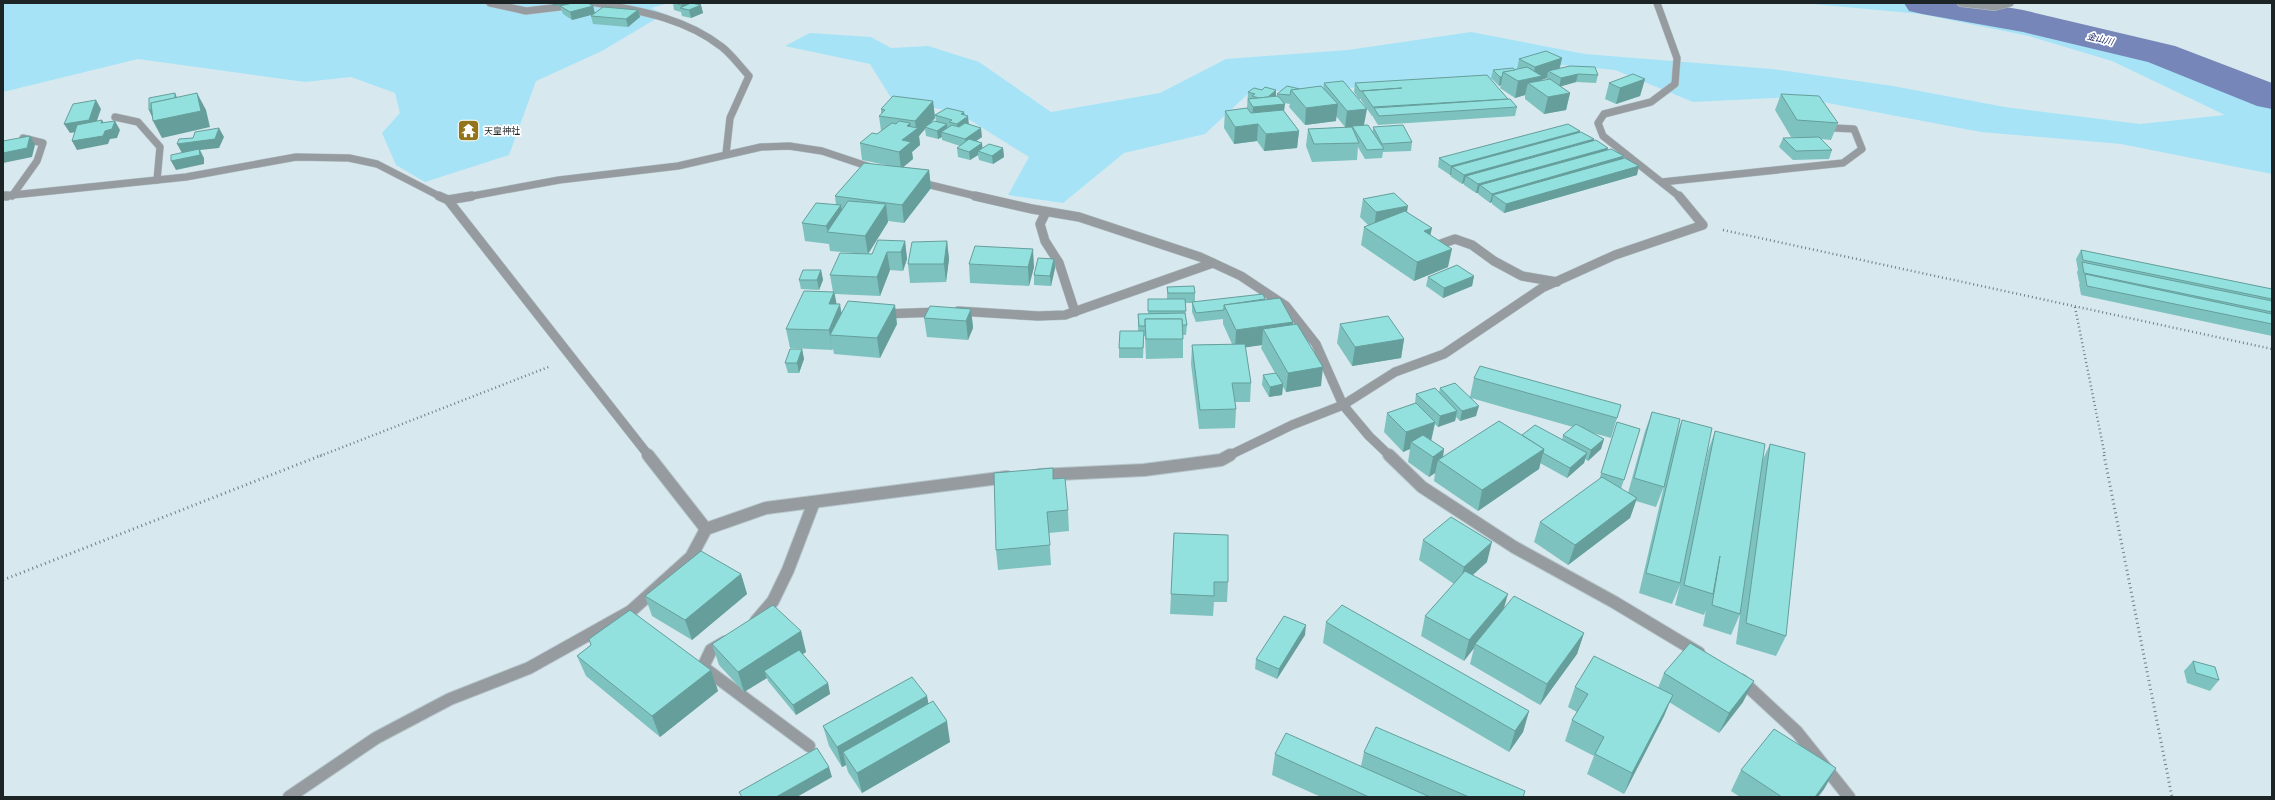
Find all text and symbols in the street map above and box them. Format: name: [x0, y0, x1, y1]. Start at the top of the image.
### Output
water label: 金山川: [2086, 30, 2116, 47]
temple icon: 天皇神社: [456, 118, 482, 144]
place label: 天皇神社: [484, 125, 520, 136]

